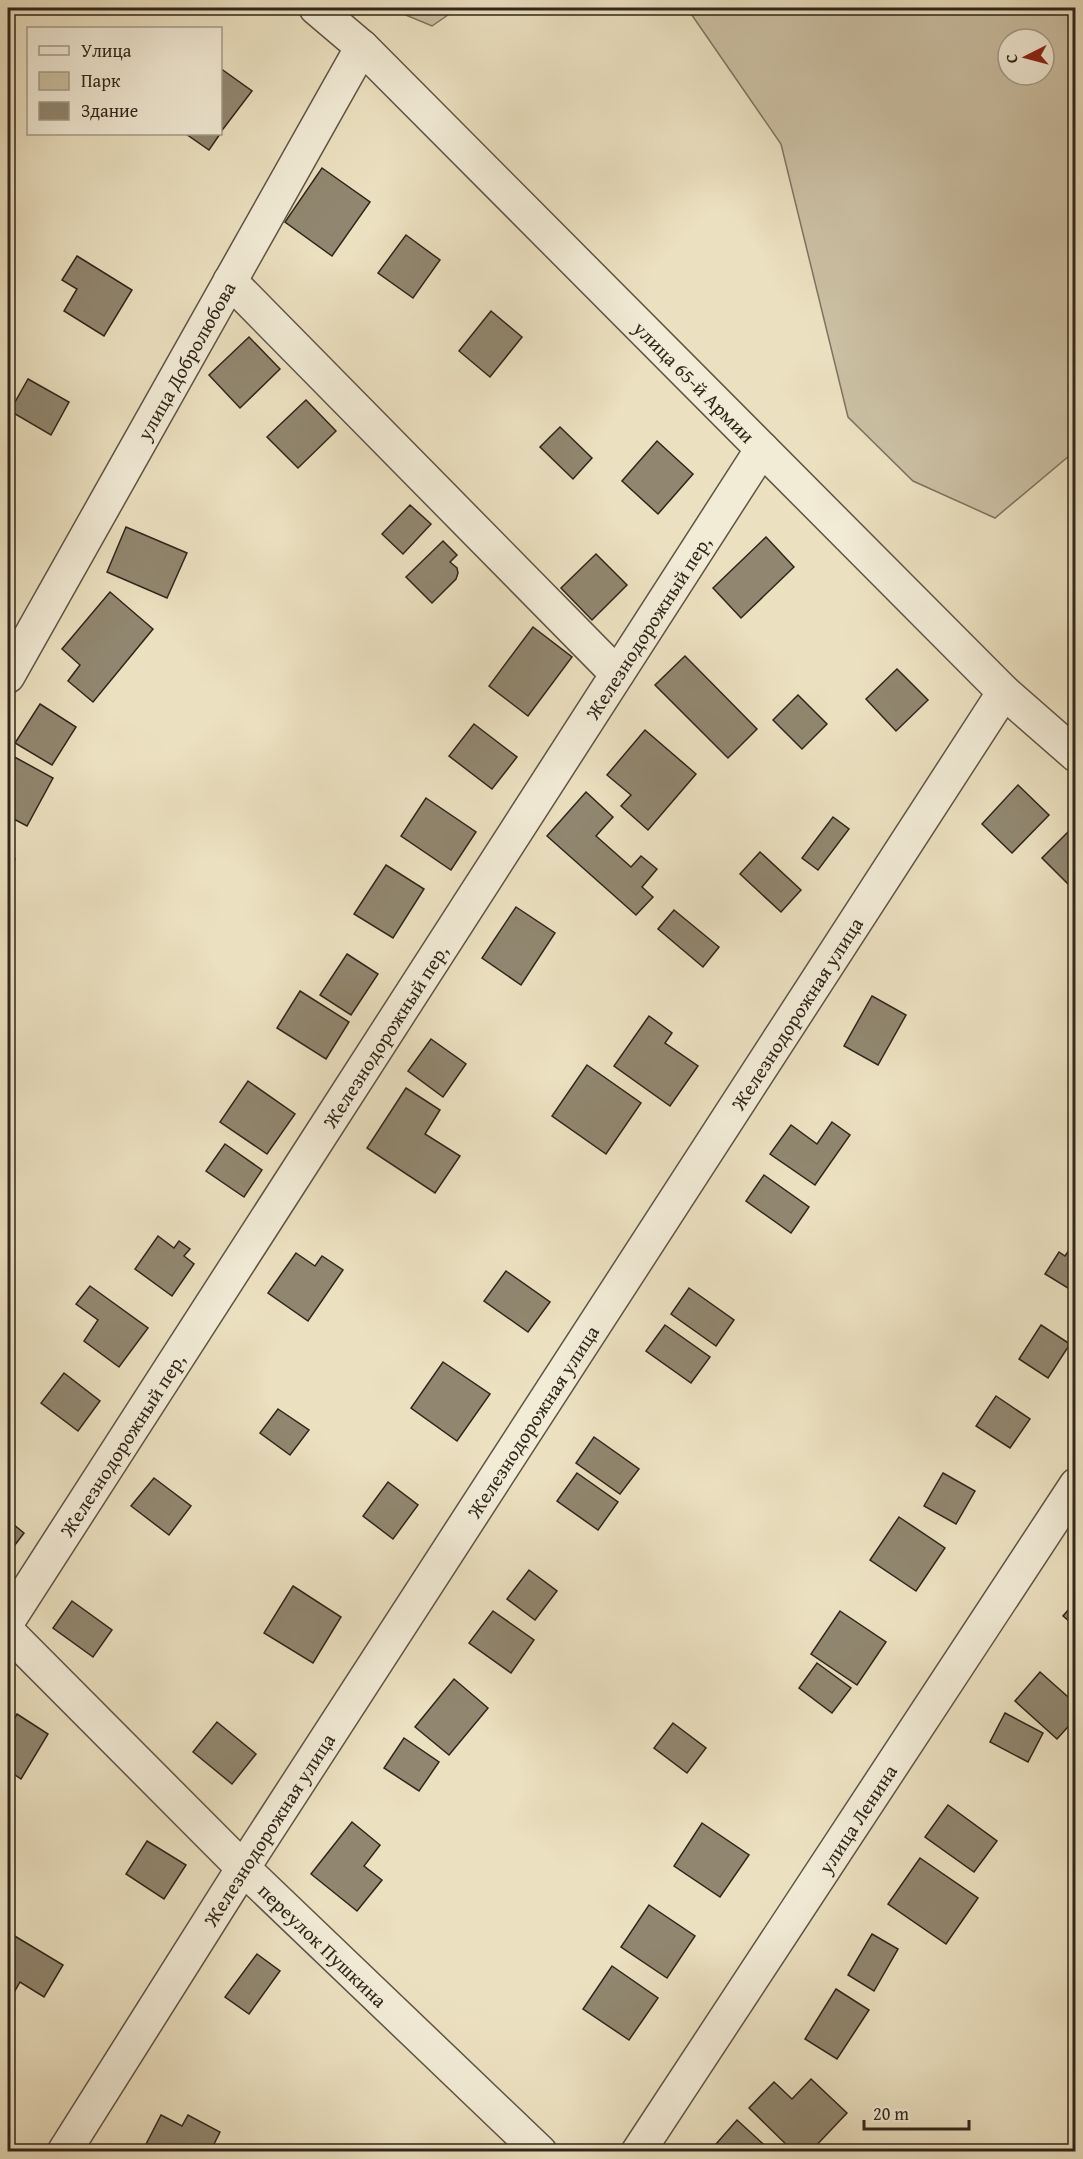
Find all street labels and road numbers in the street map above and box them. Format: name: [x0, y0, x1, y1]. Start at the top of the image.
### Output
street label: улица Добролюбова: [129, 275, 242, 446]
street label: улица 65-й Армии: [627, 313, 762, 449]
street label: Железнодорожный пер,: [577, 529, 717, 725]
street label: Железнодорожная улица: [723, 911, 870, 1116]
street label: Железнодорожный пер,: [314, 938, 454, 1134]
street label: Железнодорожная улица: [458, 1319, 606, 1524]
street label: Железнодорожный пер,: [51, 1347, 192, 1543]
street label: Железнодорожная улица: [195, 1727, 342, 1932]
street label: улица Ленина: [810, 1758, 904, 1880]
street label: переулок Пушкина: [252, 1876, 395, 2014]

